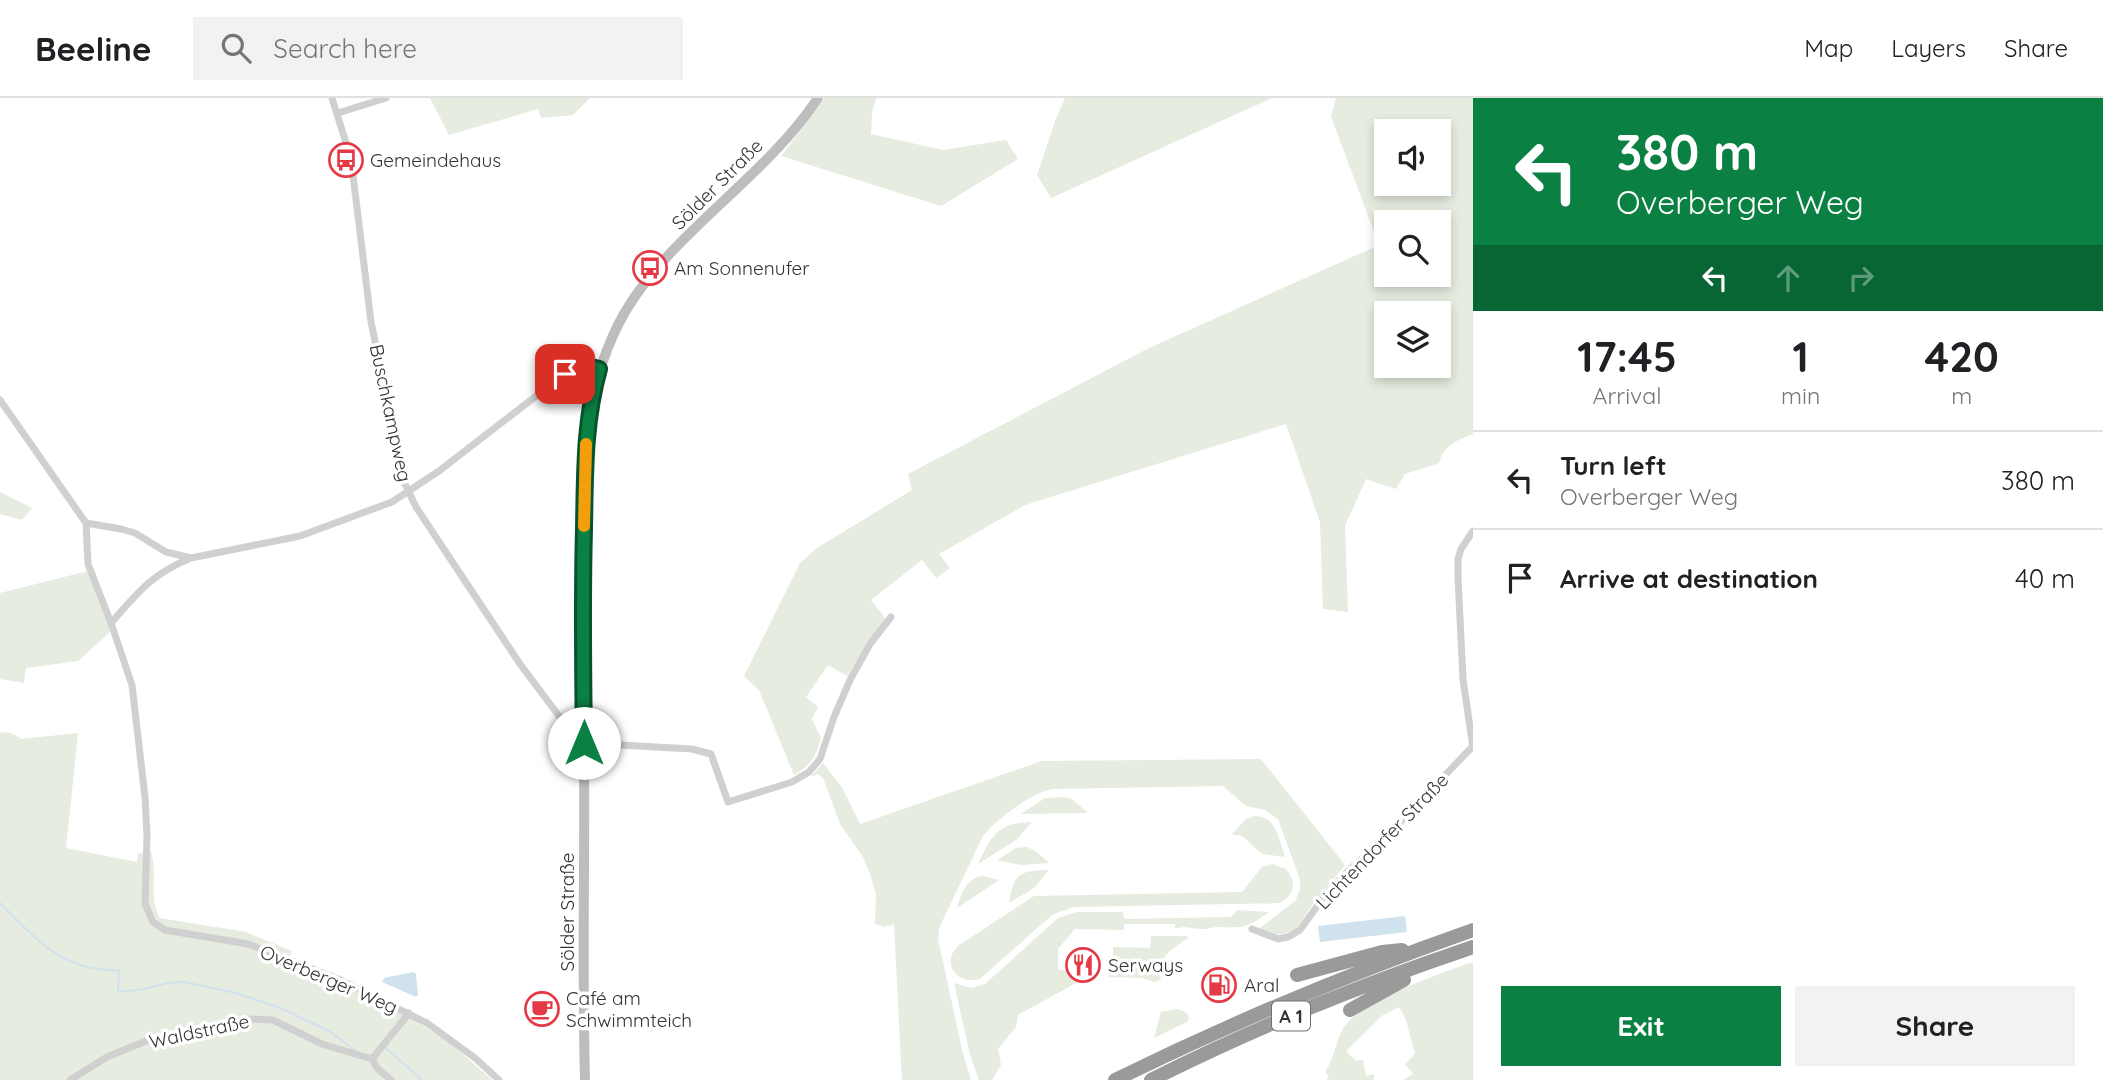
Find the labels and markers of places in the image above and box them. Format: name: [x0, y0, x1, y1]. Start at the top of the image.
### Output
bus stop icon: Gemeindehaus: [327, 141, 365, 179]
place label: Gemeindehaus: [370, 148, 501, 172]
bus stop icon: Am Sonnenufer: [631, 249, 669, 287]
place label: Am Sonnenufer: [674, 256, 810, 280]
pin: [535, 344, 595, 404]
restaurant icon: Serways: [1064, 946, 1102, 984]
place label: Serways: [1108, 953, 1183, 977]
fuel station icon: Aral: [1200, 966, 1238, 1004]
place label: Aral: [1244, 973, 1279, 997]
place label: Café am Schwimmteich: [566, 986, 692, 1032]
cafe icon: Café am Schwimmteich: [523, 990, 561, 1028]

